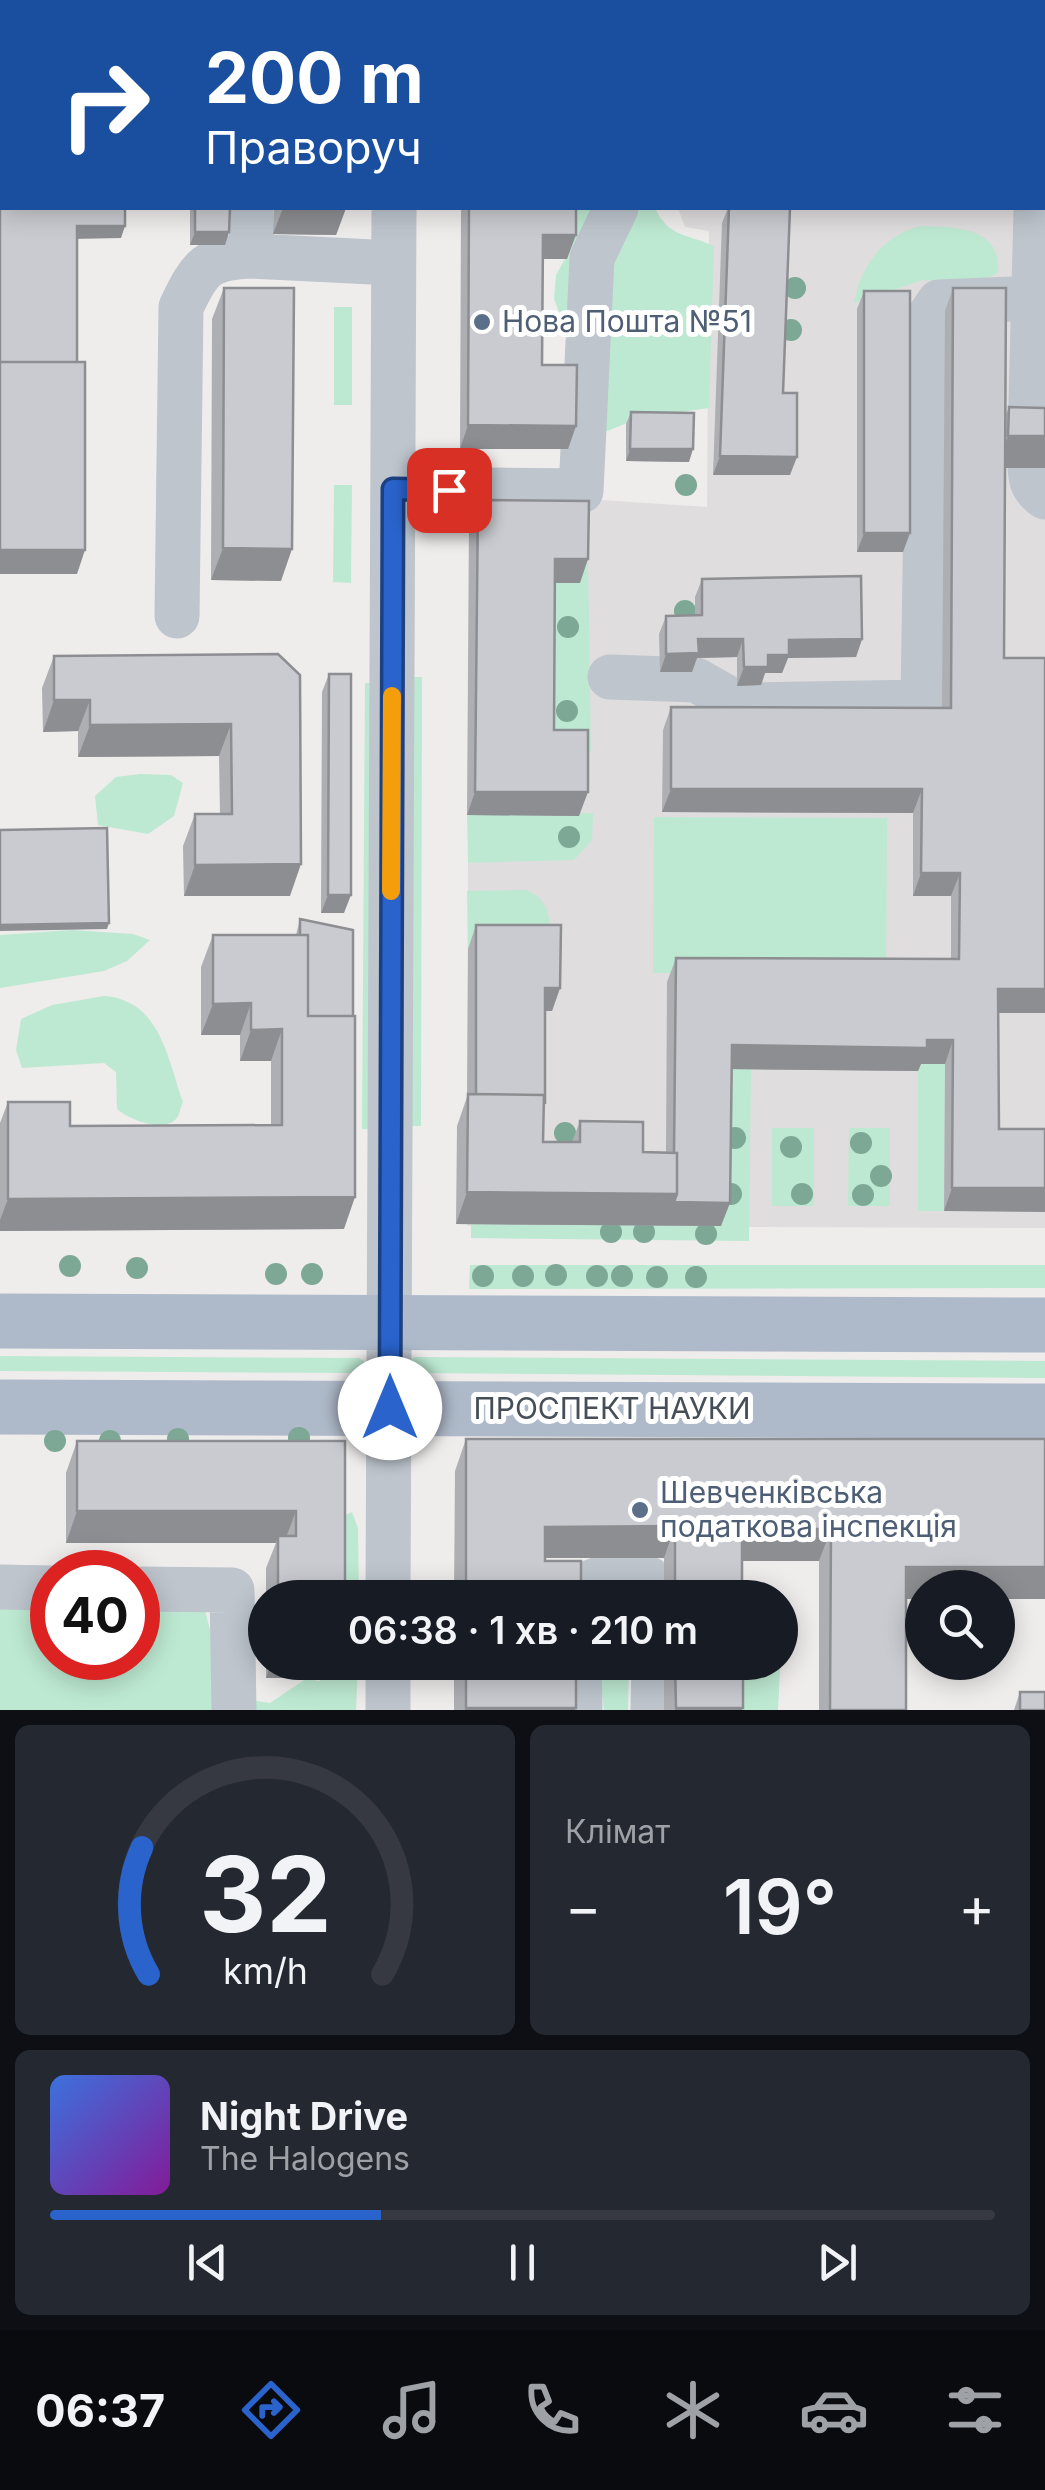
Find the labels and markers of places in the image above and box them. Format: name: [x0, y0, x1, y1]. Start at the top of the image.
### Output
place label: Нова Пошта №51: [502, 303, 752, 339]
marker: Нова Пошта №51: [471, 311, 493, 333]
pin: [407, 448, 492, 533]
place label: Шевченківська податкова інспекція: [660, 1474, 957, 1544]
marker: Шевченківська податкова інспекція: [629, 1499, 651, 1521]

